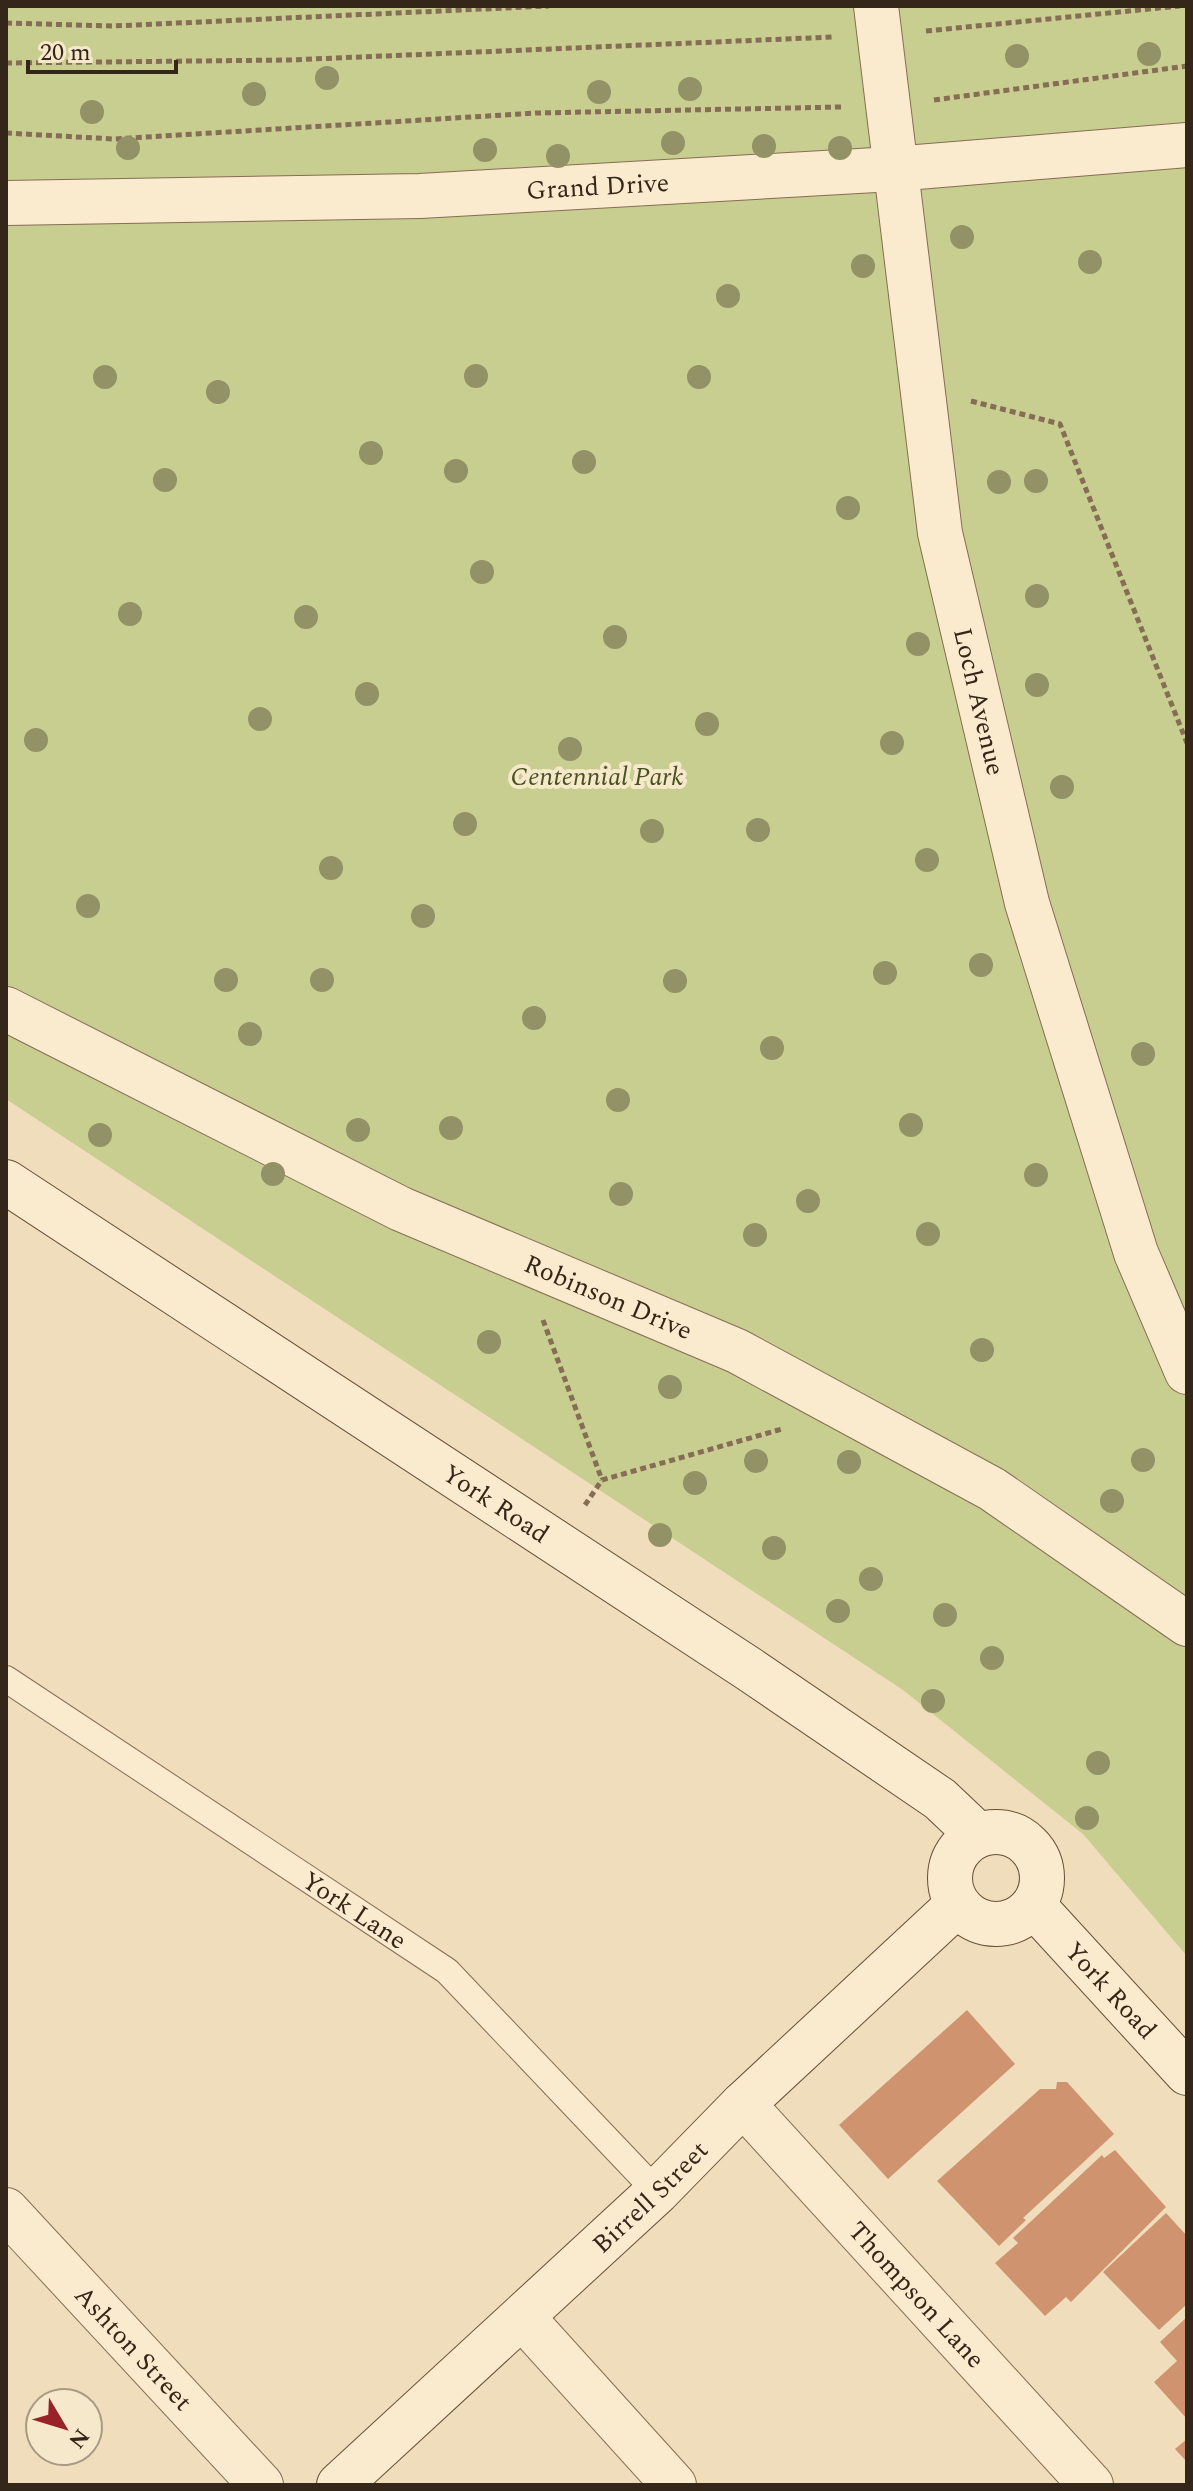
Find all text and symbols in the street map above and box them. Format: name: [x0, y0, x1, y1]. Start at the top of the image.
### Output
scale bar: [28, 24, 176, 74]
text: 20 m: [40, 35, 91, 71]
street label: Grand Drive: [525, 163, 670, 211]
street label: Loch Avenue: [942, 624, 1015, 780]
park label: Centennial Park: [511, 757, 683, 797]
street label: Robinson Drive: [518, 1244, 699, 1351]
street label: York Road: [434, 1454, 557, 1554]
street label: York Lane: [293, 1861, 415, 1960]
street label: York Road: [1055, 1933, 1166, 2049]
street label: Birrell Street: [583, 2132, 718, 2263]
street label: Thompson Lane: [838, 2212, 994, 2378]
street label: Ashton Street: [64, 2277, 202, 2420]
north arrow: [24, 2387, 104, 2467]
text: N: [60, 2421, 97, 2456]

